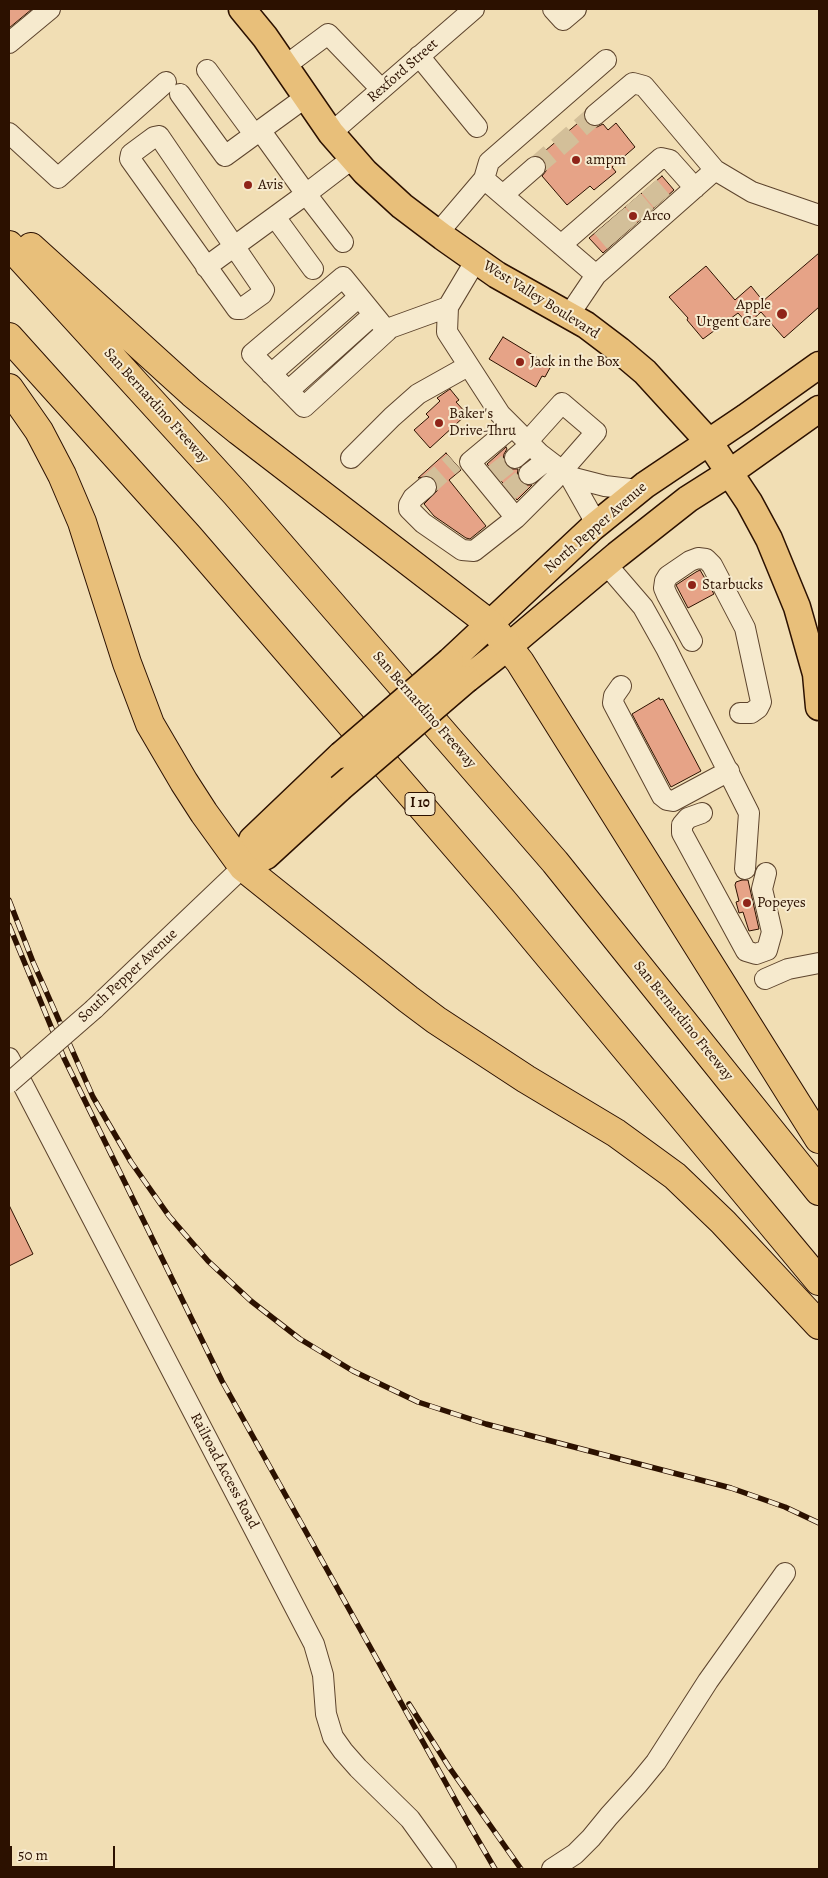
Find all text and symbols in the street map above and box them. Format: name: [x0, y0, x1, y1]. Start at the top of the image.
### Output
street label: Rexford Street: [364, 35, 442, 107]
place label: ampm: [586, 151, 626, 169]
marker: ampm: [570, 154, 582, 166]
place label: Avis: [258, 176, 283, 194]
marker: Avis: [242, 179, 254, 191]
place label: Arco: [643, 207, 671, 225]
marker: Arco: [627, 210, 639, 222]
street label: West Valley Boulevard: [479, 257, 603, 343]
place label: Apple Urgent Care: [696, 296, 771, 331]
marker: Apple Urgent Care: [775, 307, 789, 321]
street label: San Bernardino Freeway: [99, 345, 213, 467]
place label: Jack in the Box: [530, 353, 619, 371]
marker: Jack in the Box: [514, 356, 526, 368]
place label: Baker's Drive-Thru: [449, 405, 516, 440]
marker: Baker's Drive-Thru: [433, 417, 445, 429]
street label: North Pepper Avenue: [541, 479, 651, 577]
place label: Starbucks: [702, 576, 763, 594]
marker: Starbucks: [686, 579, 698, 591]
street label: San Bernardino Freeway: [368, 648, 480, 772]
road number: I 10: [405, 792, 435, 816]
place label: Popeyes: [757, 894, 806, 912]
marker: Popeyes: [741, 897, 753, 909]
street label: South Pepper Avenue: [75, 925, 181, 1027]
street label: San Bernardino Freeway: [629, 957, 737, 1085]
street label: Railroad Access Road: [186, 1410, 262, 1532]
scale bar: [12, 1836, 118, 1868]
text: 50 m: [18, 1845, 48, 1865]

